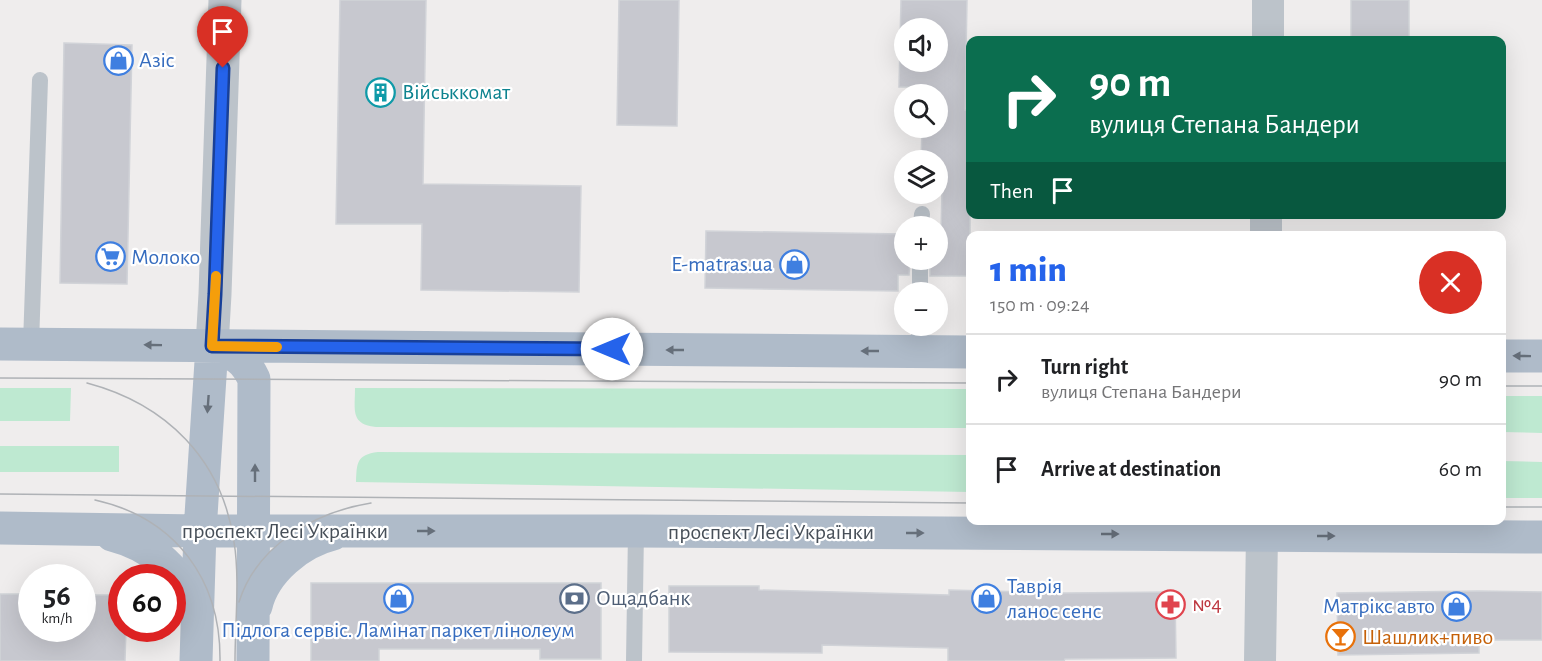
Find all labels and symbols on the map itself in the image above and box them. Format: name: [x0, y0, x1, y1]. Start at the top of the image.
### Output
pin: [197, 6, 248, 68]
shop icon: Азіс: [102, 44, 134, 76]
place label: Азіс: [139, 49, 175, 71]
building icon: Військкомат: [365, 76, 397, 108]
place label: Військкомат: [402, 81, 511, 103]
supermarket icon: Молоко: [94, 241, 126, 273]
place label: Молоко: [131, 246, 200, 268]
shop icon: E-matras.ua: [778, 248, 810, 280]
place label: E-matras.ua: [671, 253, 773, 275]
position arrow: [580, 317, 644, 381]
one-way arrow: [144, 341, 163, 350]
one-way arrow: [666, 345, 685, 355]
one-way arrow: [861, 346, 880, 356]
one-way arrow: [1512, 351, 1531, 361]
one-way arrow: [203, 395, 213, 414]
one-way arrow: [250, 463, 260, 482]
street label: проспект Лесі Українки: [182, 520, 388, 542]
street label: проспект Лесі Українки: [668, 521, 874, 543]
one-way arrow: [417, 526, 436, 536]
one-way arrow: [906, 528, 925, 538]
one-way arrow: [1101, 529, 1120, 539]
one-way arrow: [1317, 531, 1336, 541]
speed limit sign: 60: [108, 564, 186, 642]
place label: Таврія ланос сенс: [1007, 575, 1102, 622]
shop icon: Підлога сервіс. Ламінат паркет лінолеум: [382, 582, 414, 614]
bank icon: Ощадбанк: [559, 582, 591, 614]
shop icon: Таврія ланос сенс: [970, 583, 1002, 615]
place label: Ощадбанк: [596, 587, 690, 609]
pharmacy icon: №4: [1155, 588, 1187, 620]
shop icon: Матрікс авто: [1440, 590, 1472, 622]
place label: №4: [1192, 593, 1222, 615]
place label: Матрікс авто: [1323, 595, 1435, 617]
place label: Підлога сервіс. Ламінат паркет лінолеум: [221, 619, 575, 641]
bar icon: Шашлик+пиво: [1325, 621, 1357, 653]
place label: Шашлик+пиво: [1362, 626, 1493, 648]

